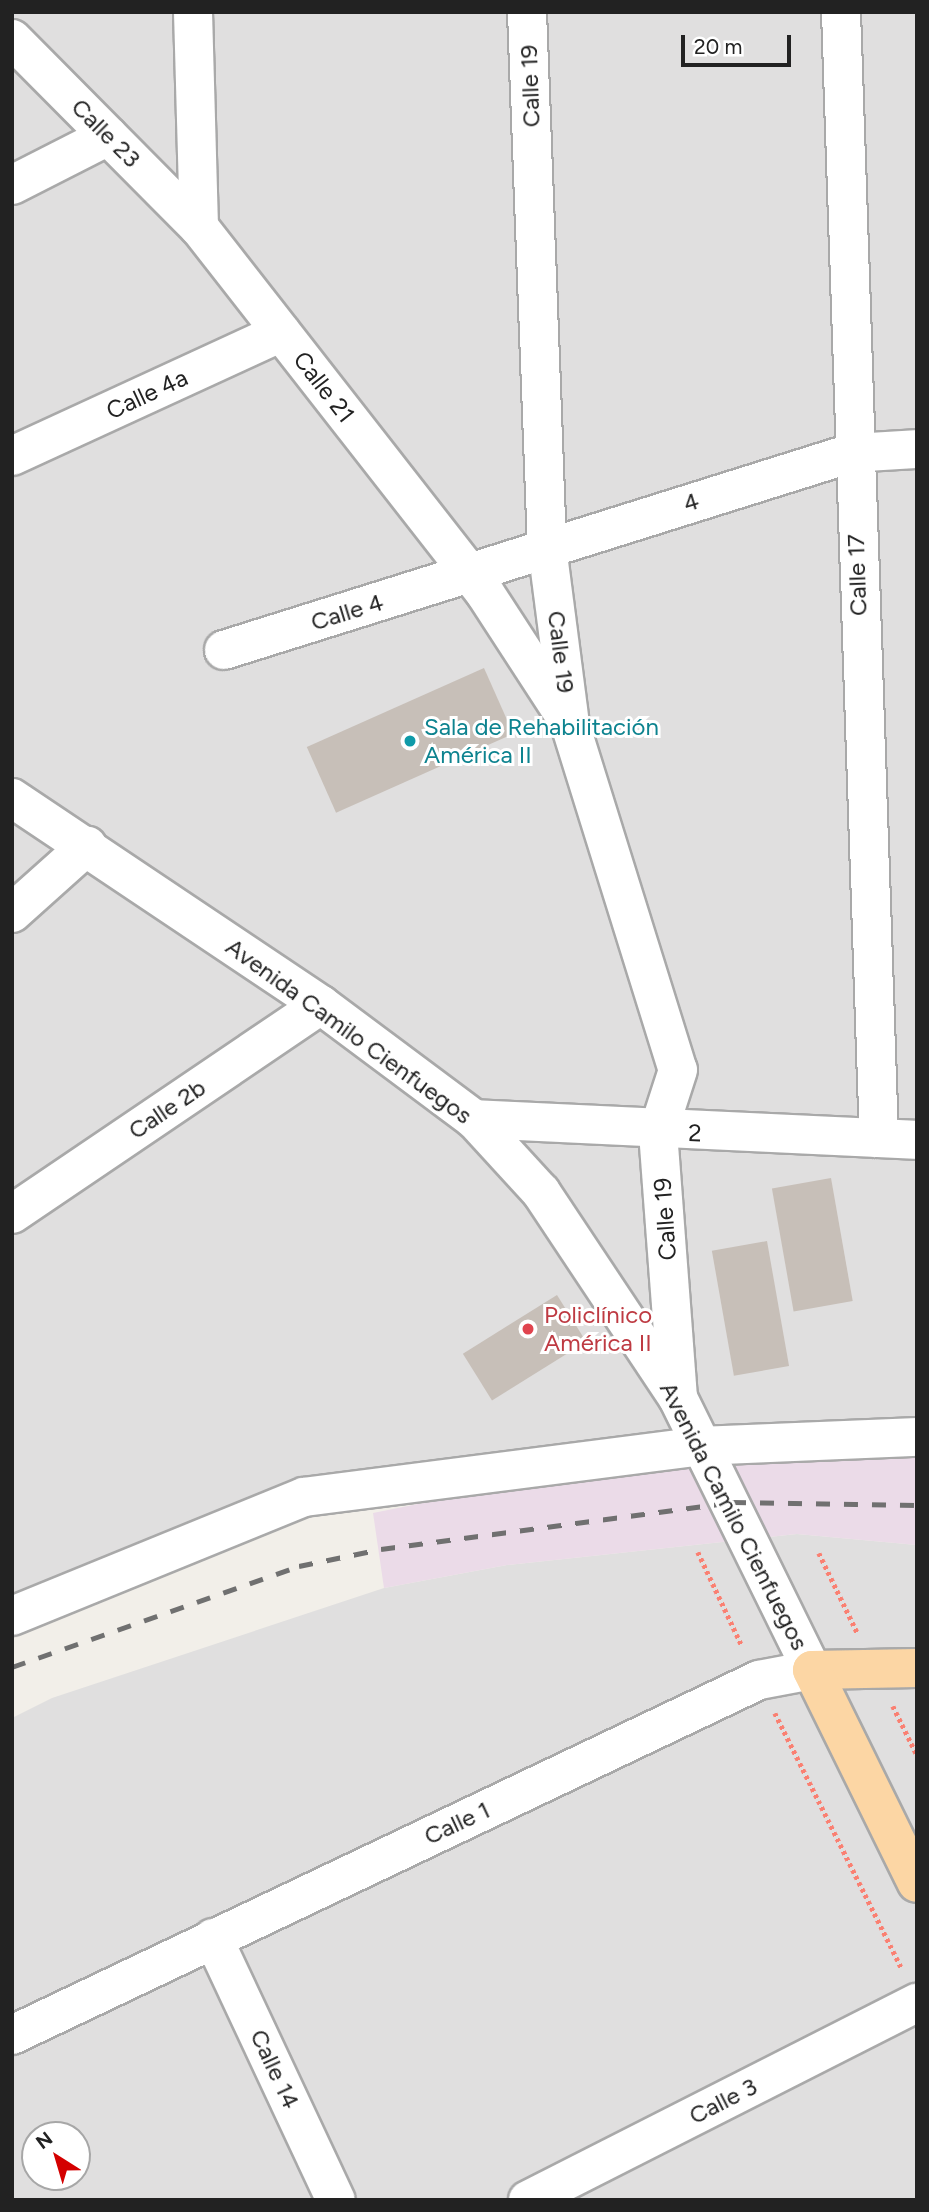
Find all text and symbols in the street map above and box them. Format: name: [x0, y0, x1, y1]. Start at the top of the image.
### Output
scale bar: [684, 21, 794, 65]
text: 20 m: [694, 34, 742, 59]
street label: Calle 19: [514, 44, 546, 128]
street label: Calle 23: [66, 93, 146, 173]
street label: Calle 21: [287, 346, 361, 428]
street label: Calle 4a: [102, 363, 192, 425]
street label: 4: [680, 486, 702, 518]
street label: Calle 17: [841, 534, 873, 616]
street label: Calle 4: [307, 587, 387, 637]
street label: Calle 19: [542, 609, 580, 695]
place label: Sala de Rehabilitación América II: [424, 713, 659, 769]
marker: Sala de Rehabilitación América II: [402, 733, 418, 749]
street label: Avenida Camilo Cienfuegos: [220, 932, 478, 1130]
street label: Calle 2b: [123, 1073, 211, 1145]
street label: 2: [688, 1118, 702, 1148]
street label: Calle 19: [648, 1177, 682, 1261]
place label: Policlínico América II: [544, 1301, 652, 1357]
marker: Policlínico América II: [518, 1319, 538, 1339]
street label: Avenida Camilo Cienfuegos: [654, 1377, 814, 1655]
street label: Calle 1: [420, 1795, 494, 1851]
street label: Calle 14: [244, 2025, 306, 2113]
street label: Calle 3: [684, 2072, 762, 2130]
north arrow: [21, 2121, 91, 2191]
text: N: [31, 2127, 57, 2154]

